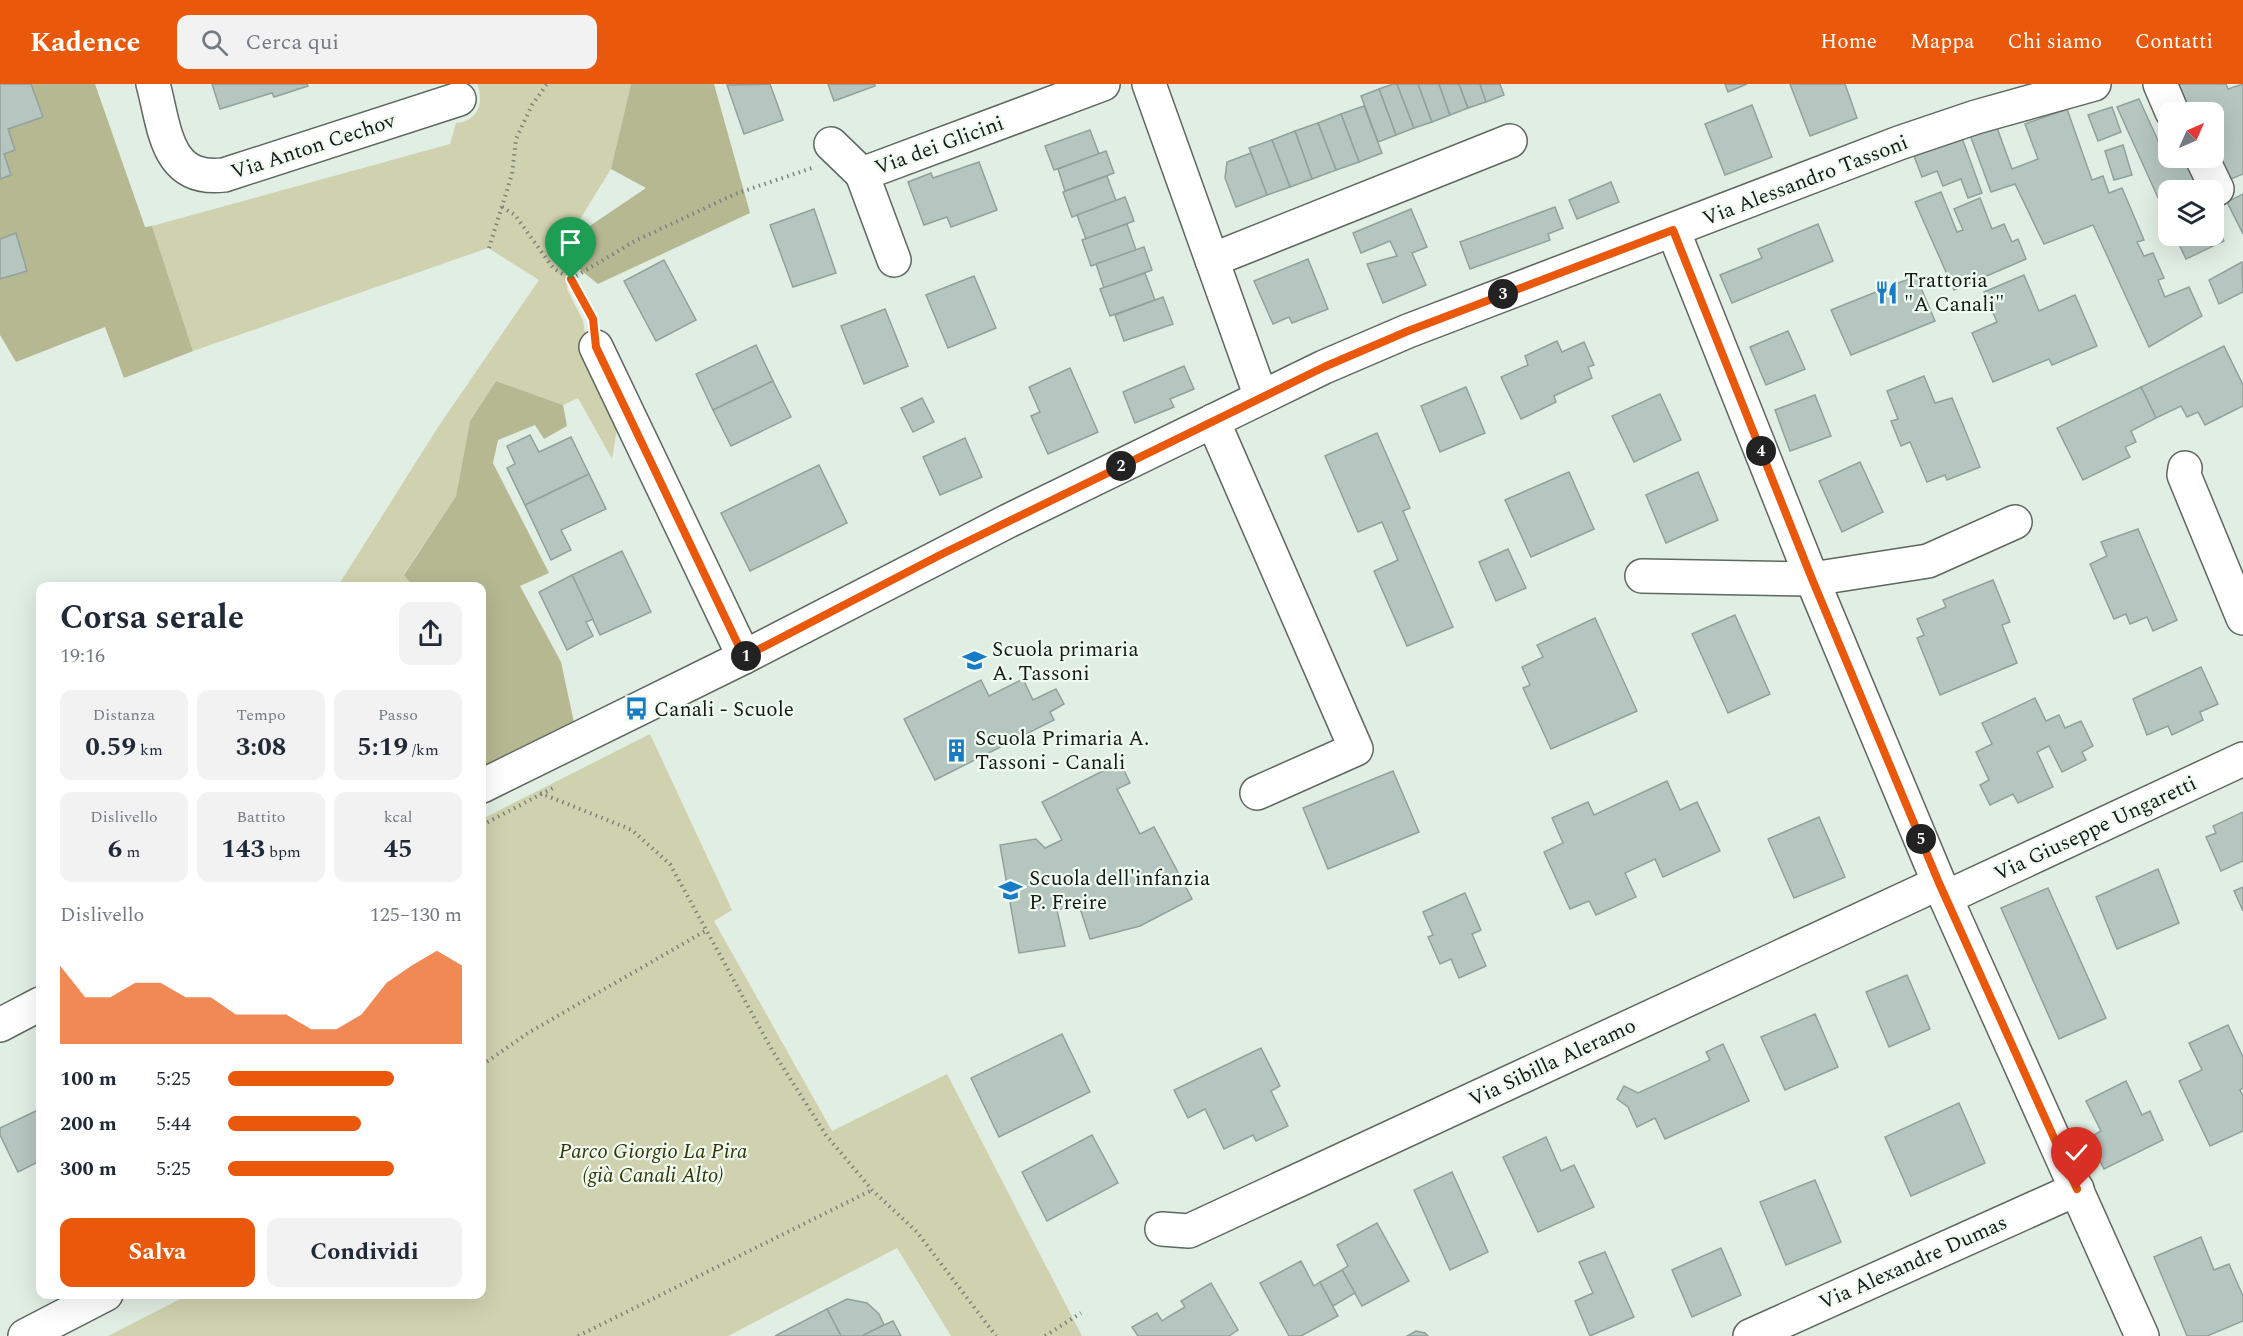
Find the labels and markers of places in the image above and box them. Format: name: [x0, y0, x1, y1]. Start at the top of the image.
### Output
pin: [545, 217, 596, 279]
place label: Trattoria "A Canali": [1904, 265, 2004, 321]
pin: 3: [1488, 279, 1518, 309]
restaurant icon: Trattoria "A Canali": [1873, 279, 1899, 305]
pin: 4: [1746, 436, 1776, 466]
pin: 2: [1106, 451, 1136, 481]
place label: Scuola primaria A. Tassoni: [992, 634, 1139, 690]
pin: 1: [731, 641, 761, 671]
school or university icon: Scuola primaria A. Tassoni: [961, 648, 987, 674]
place label: Canali - Scuole: [654, 694, 794, 726]
bus stop icon: Canali - Scuole: [623, 696, 649, 722]
place label: Scuola Primaria A. Tassoni - Canali: [975, 723, 1149, 779]
building icon: Scuola Primaria A. Tassoni - Canali: [944, 737, 970, 763]
pin: 5: [1906, 824, 1936, 854]
place label: Scuola dell'infanzia P. Freire: [1029, 863, 1211, 919]
school or university icon: Scuola dell'infanzia P. Freire: [998, 877, 1024, 903]
pin: [2051, 1127, 2102, 1189]

